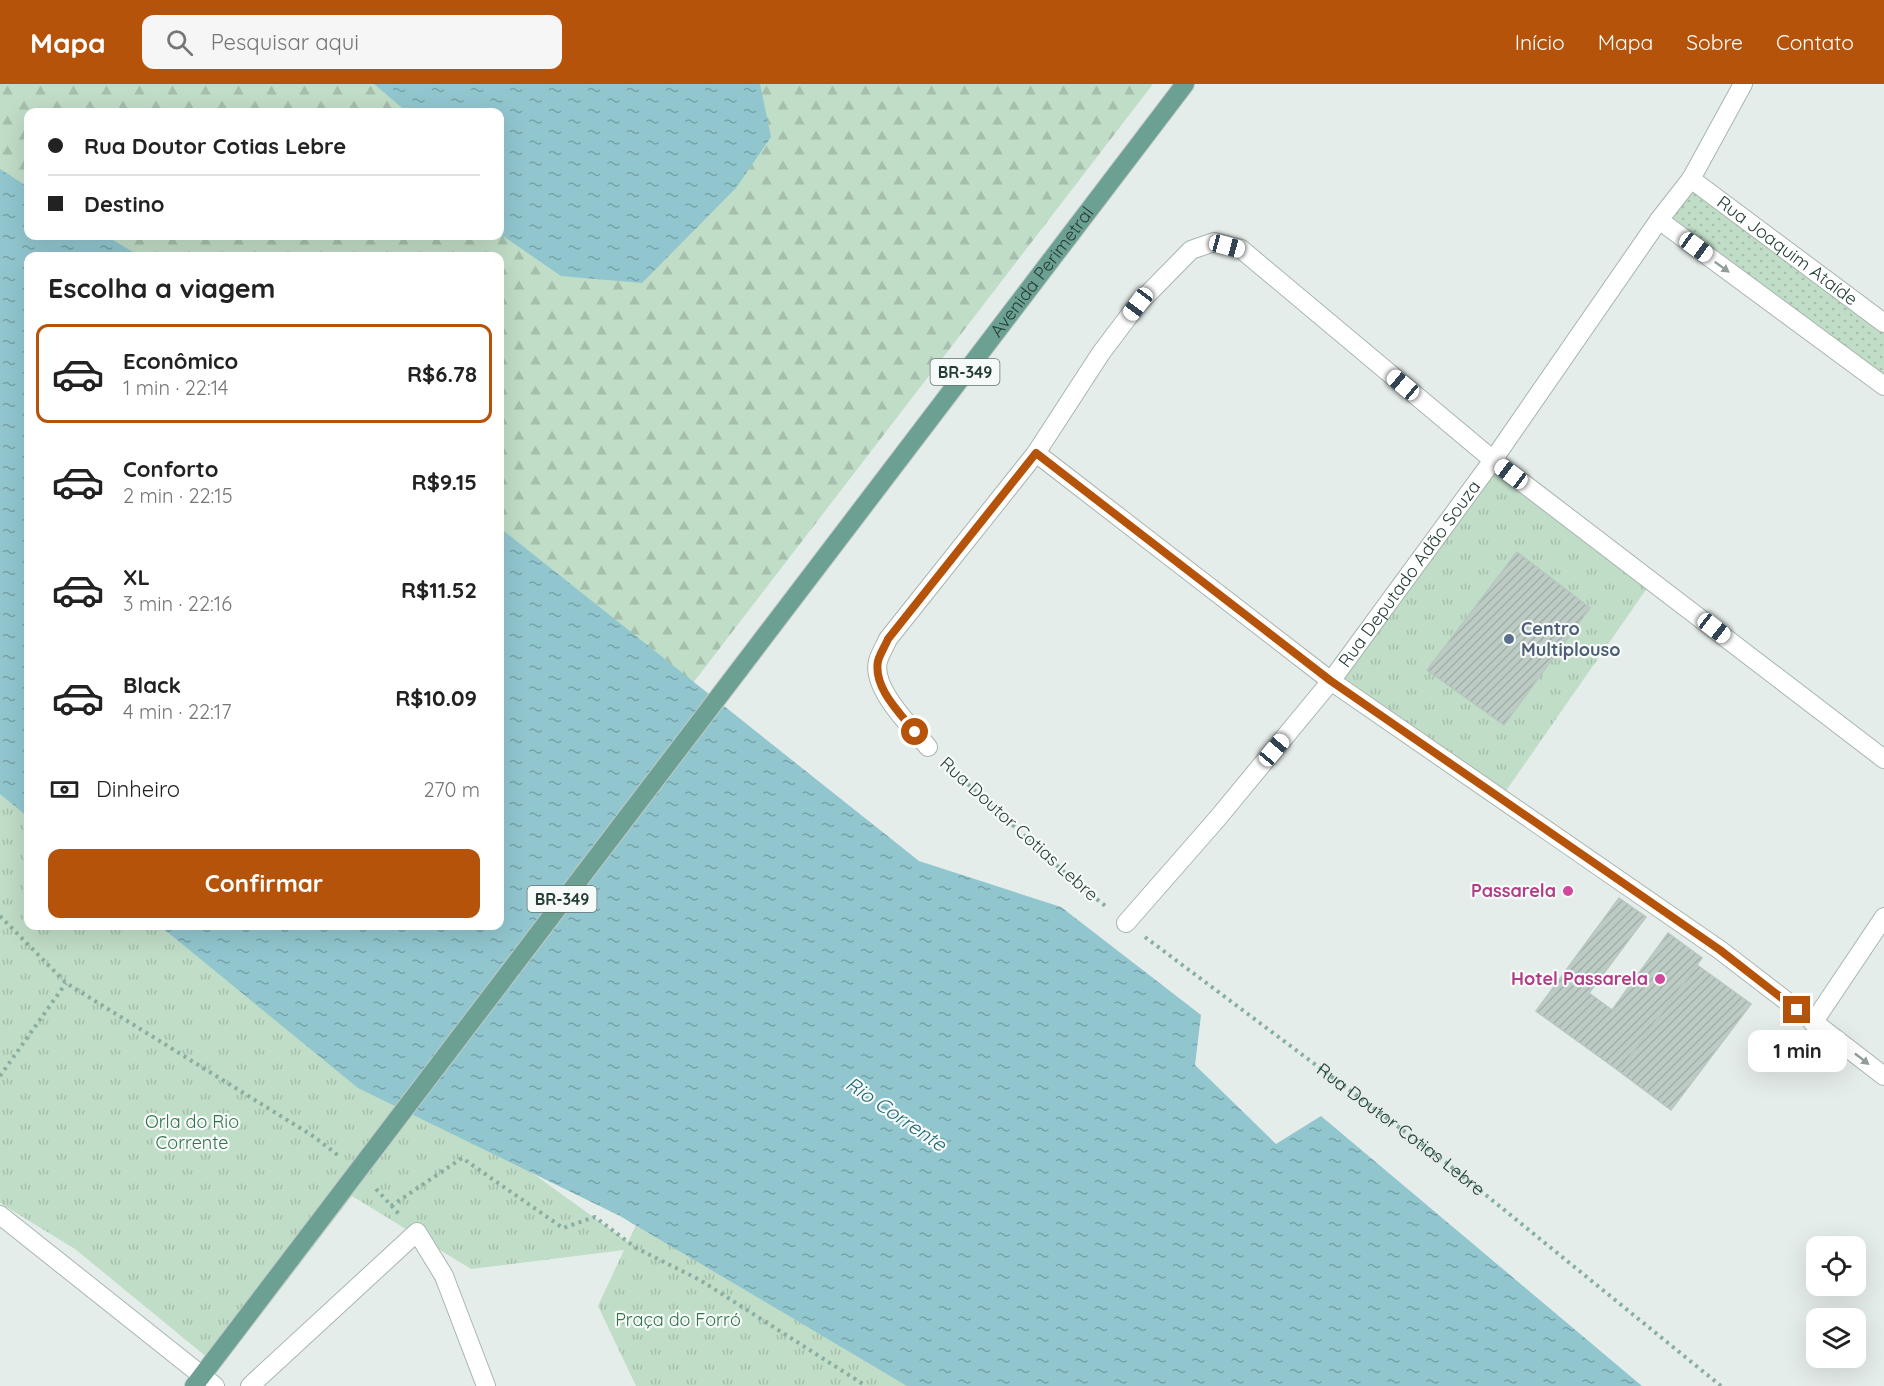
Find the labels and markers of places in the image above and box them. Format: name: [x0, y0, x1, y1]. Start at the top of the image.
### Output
place label: Centro Multiplouso: [1521, 617, 1620, 661]
marker: Centro Multiplouso: [1502, 632, 1516, 646]
place label: Passarela: [1471, 879, 1556, 902]
marker: Passarela: [1561, 884, 1575, 898]
place label: Hotel Passarela: [1511, 967, 1648, 990]
marker: Hotel Passarela: [1653, 972, 1667, 986]

